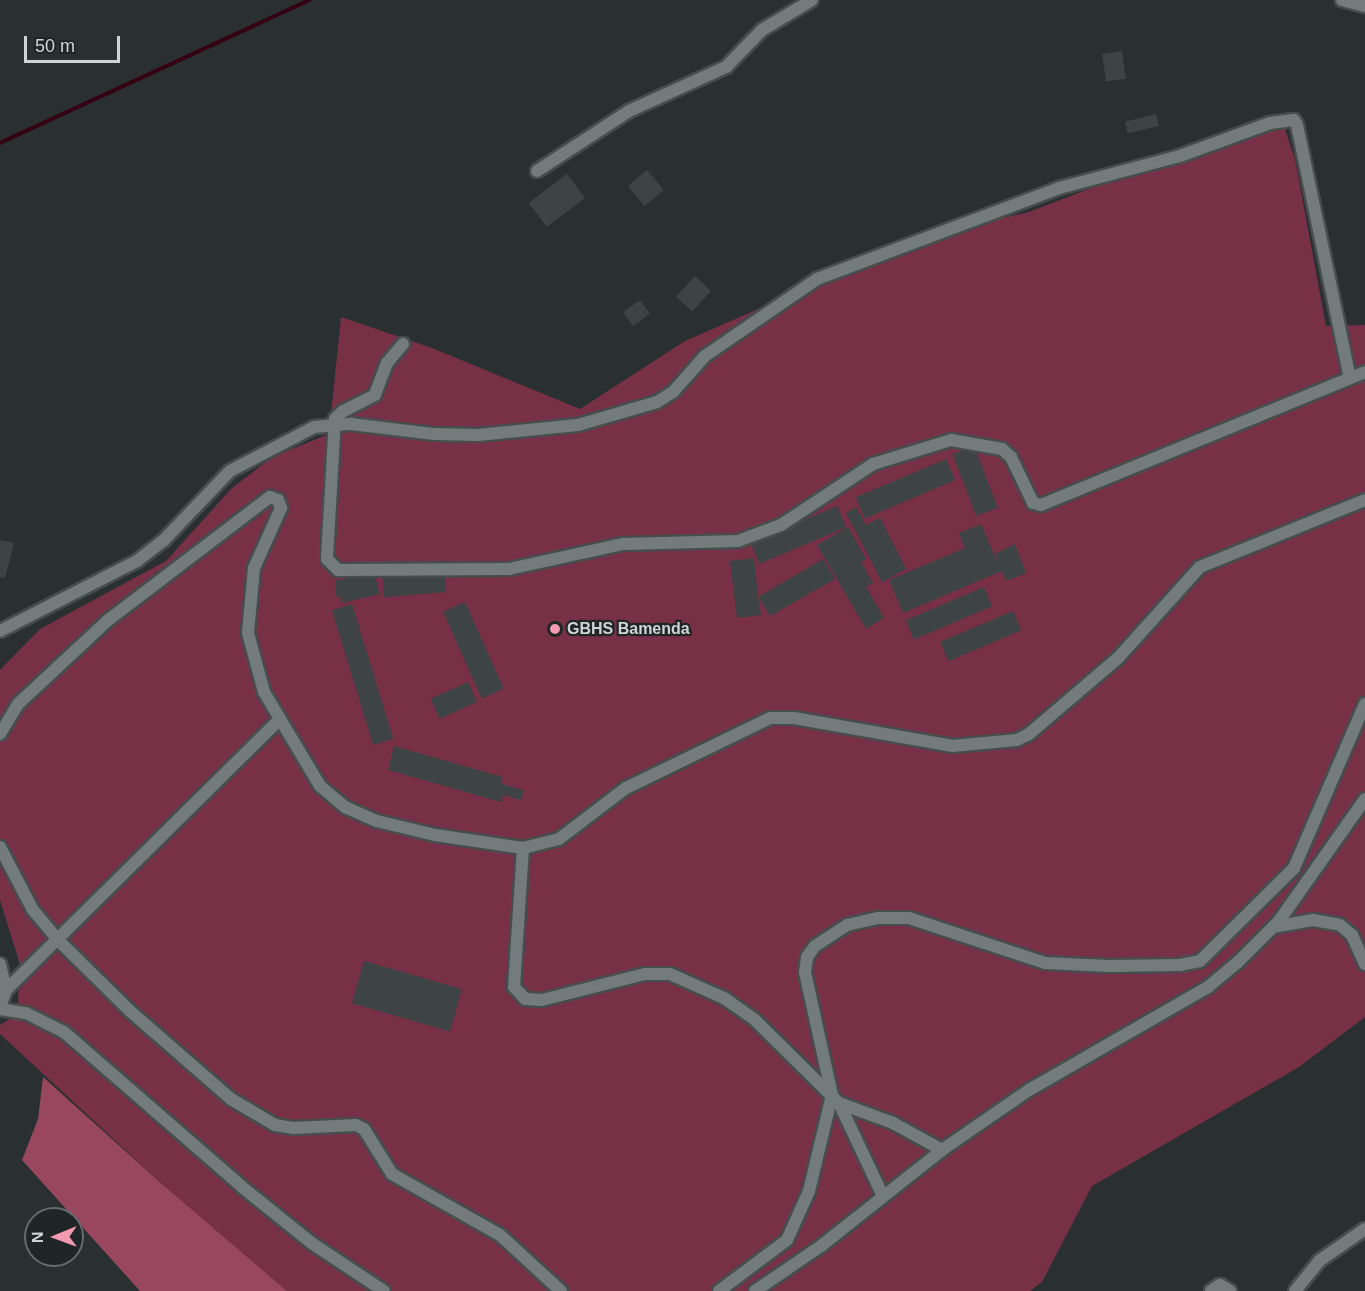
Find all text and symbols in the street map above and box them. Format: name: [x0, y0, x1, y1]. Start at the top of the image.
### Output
scale bar: [27, 24, 123, 62]
text: 50 m: [35, 36, 75, 56]
place label: GBHS Bamenda: [567, 619, 690, 639]
marker: GBHS Bamenda: [548, 622, 562, 636]
north arrow: [24, 1207, 84, 1267]
text: N: [29, 1231, 46, 1243]

